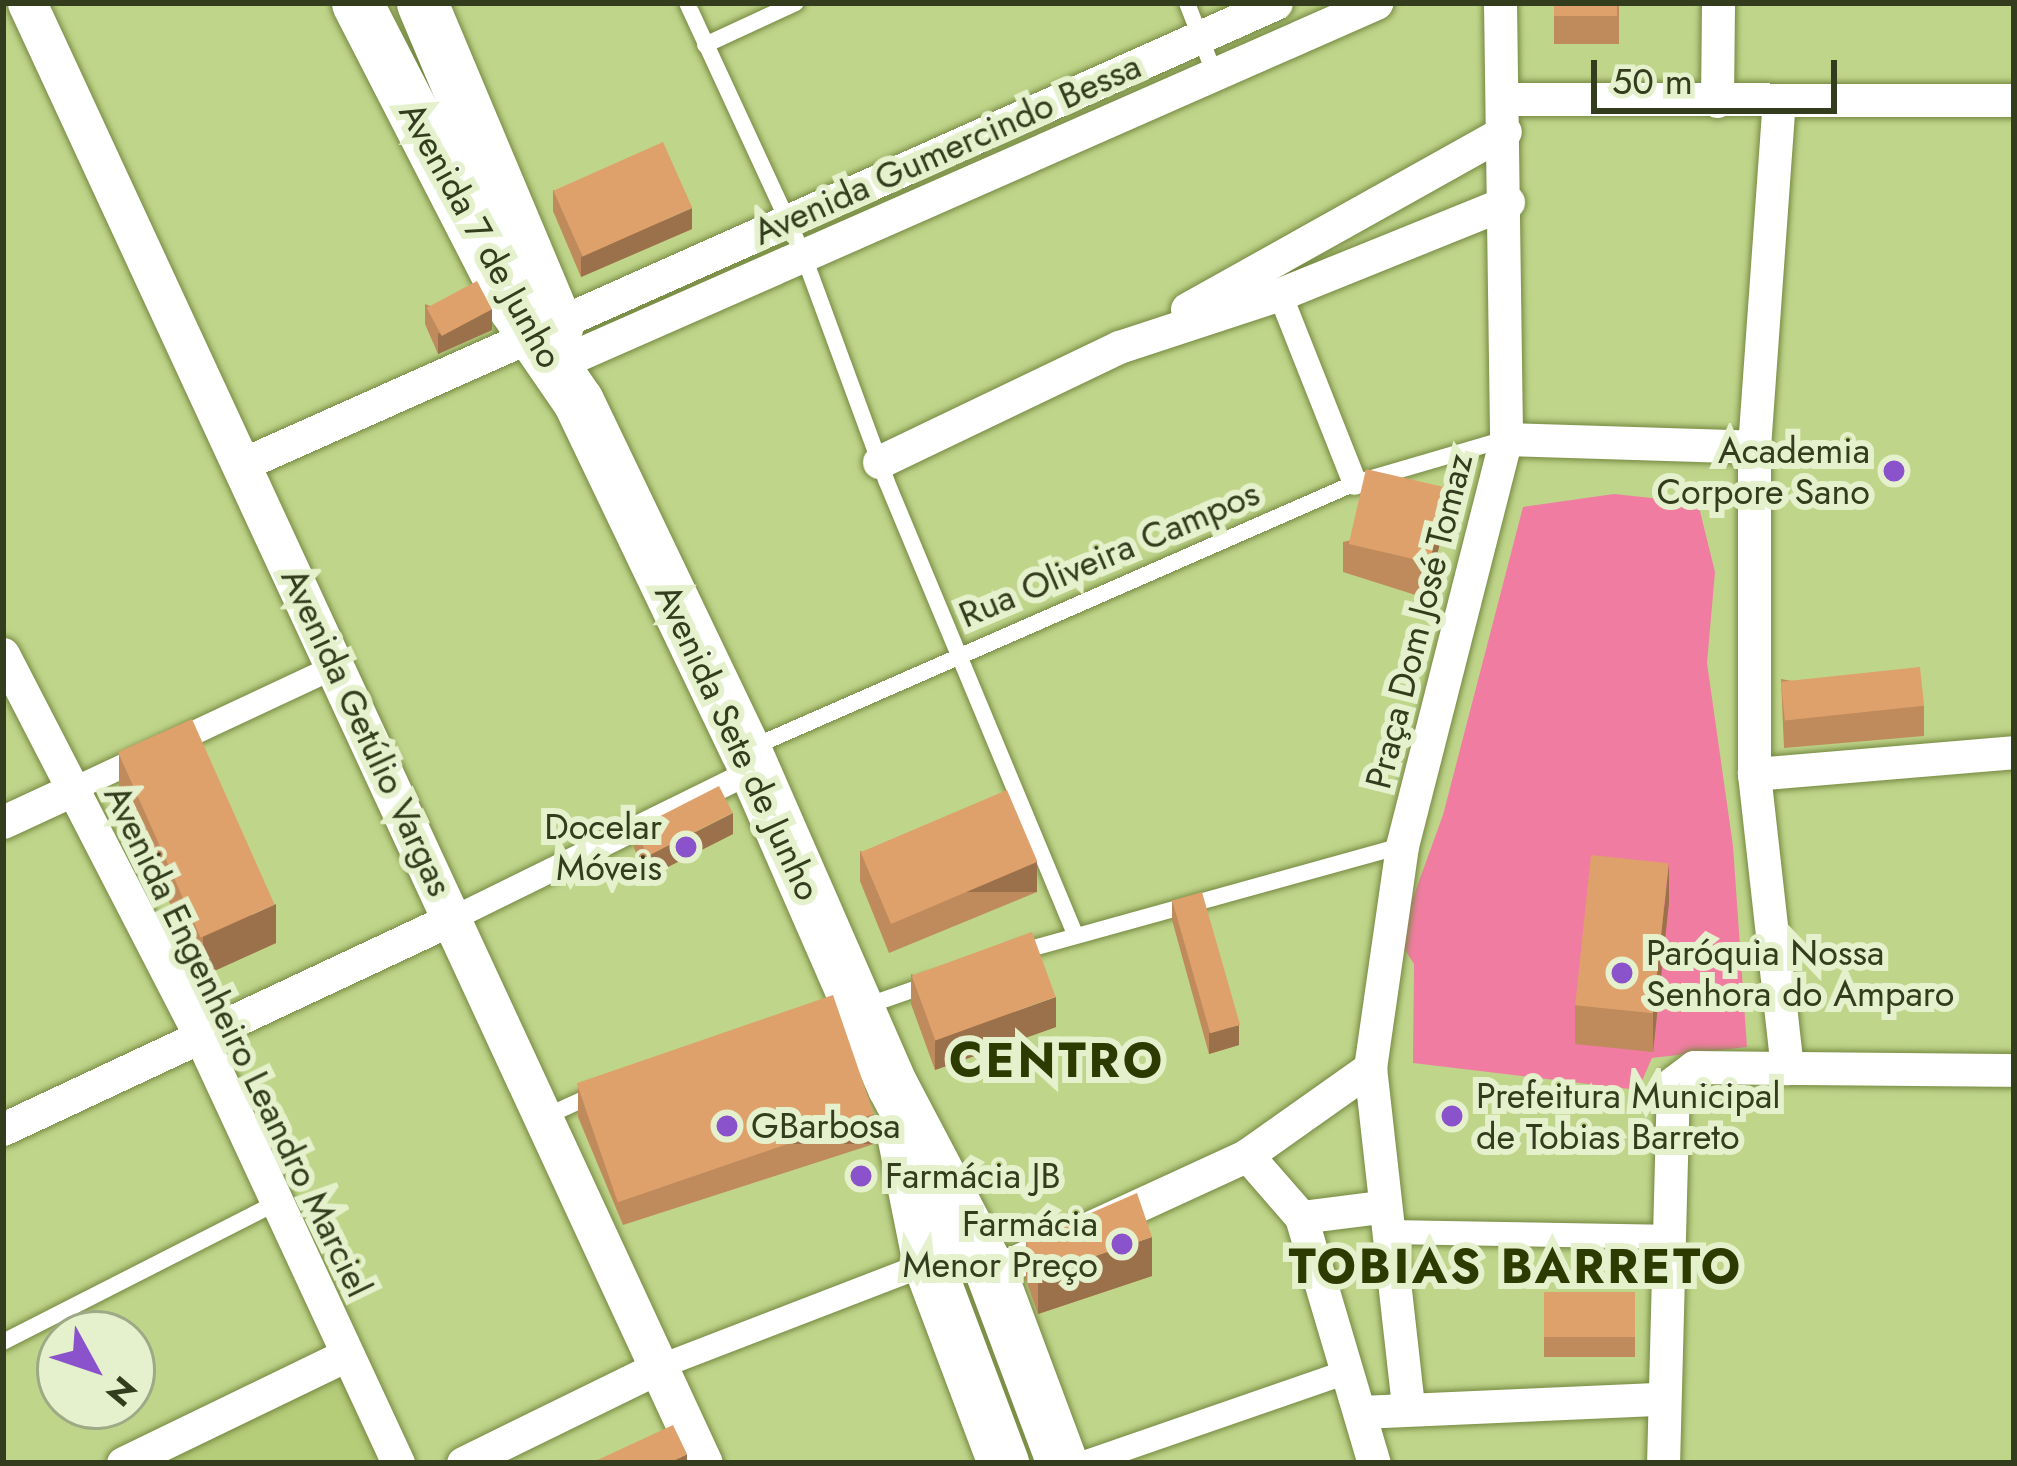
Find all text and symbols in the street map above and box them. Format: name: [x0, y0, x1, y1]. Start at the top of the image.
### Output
scale bar: [1597, 36, 1843, 110]
street label: Avenida Gumercindo Bessa: [747, 44, 1147, 254]
text: 50 m: [1612, 55, 1693, 107]
street label: Avenida 7 de Junho: [390, 95, 572, 375]
place label: Academia Corpore Sano: [1656, 428, 1870, 513]
street label: Praça Dom José Tomaz: [1356, 449, 1482, 793]
marker: Academia Corpore Sano: [1881, 458, 1907, 484]
street label: Rua Oliveira Campos: [953, 471, 1265, 637]
street label: Avenida Getúlio Vargas: [272, 561, 462, 903]
street label: Avenida Sete de Junho: [646, 577, 830, 907]
street label: Avenida Engenheiro Leandro Marciel: [95, 778, 381, 1304]
place label: Docelar Móveis: [544, 804, 662, 889]
marker: Docelar Móveis: [673, 834, 699, 860]
place label: Paróquia Nossa Senhora do Amparo: [1646, 930, 1954, 1015]
marker: Paróquia Nossa Senhora do Amparo: [1609, 960, 1635, 986]
district label: CENTRO: [949, 1032, 1165, 1090]
place label: Prefeitura Municipal de Tobias Barreto: [1476, 1073, 1781, 1158]
marker: Prefeitura Municipal de Tobias Barreto: [1439, 1103, 1465, 1129]
place label: GBarbosa: [751, 1104, 901, 1148]
marker: GBarbosa: [714, 1113, 740, 1139]
place label: Farmácia JB: [885, 1154, 1061, 1198]
marker: Farmácia JB: [848, 1163, 874, 1189]
place label: Farmácia Menor Preço: [902, 1201, 1098, 1286]
marker: Farmácia Menor Preço: [1109, 1231, 1135, 1257]
district label: TOBIAS BARRETO: [1289, 1238, 1743, 1296]
north arrow: [36, 1310, 156, 1430]
text: N: [95, 1366, 148, 1417]

